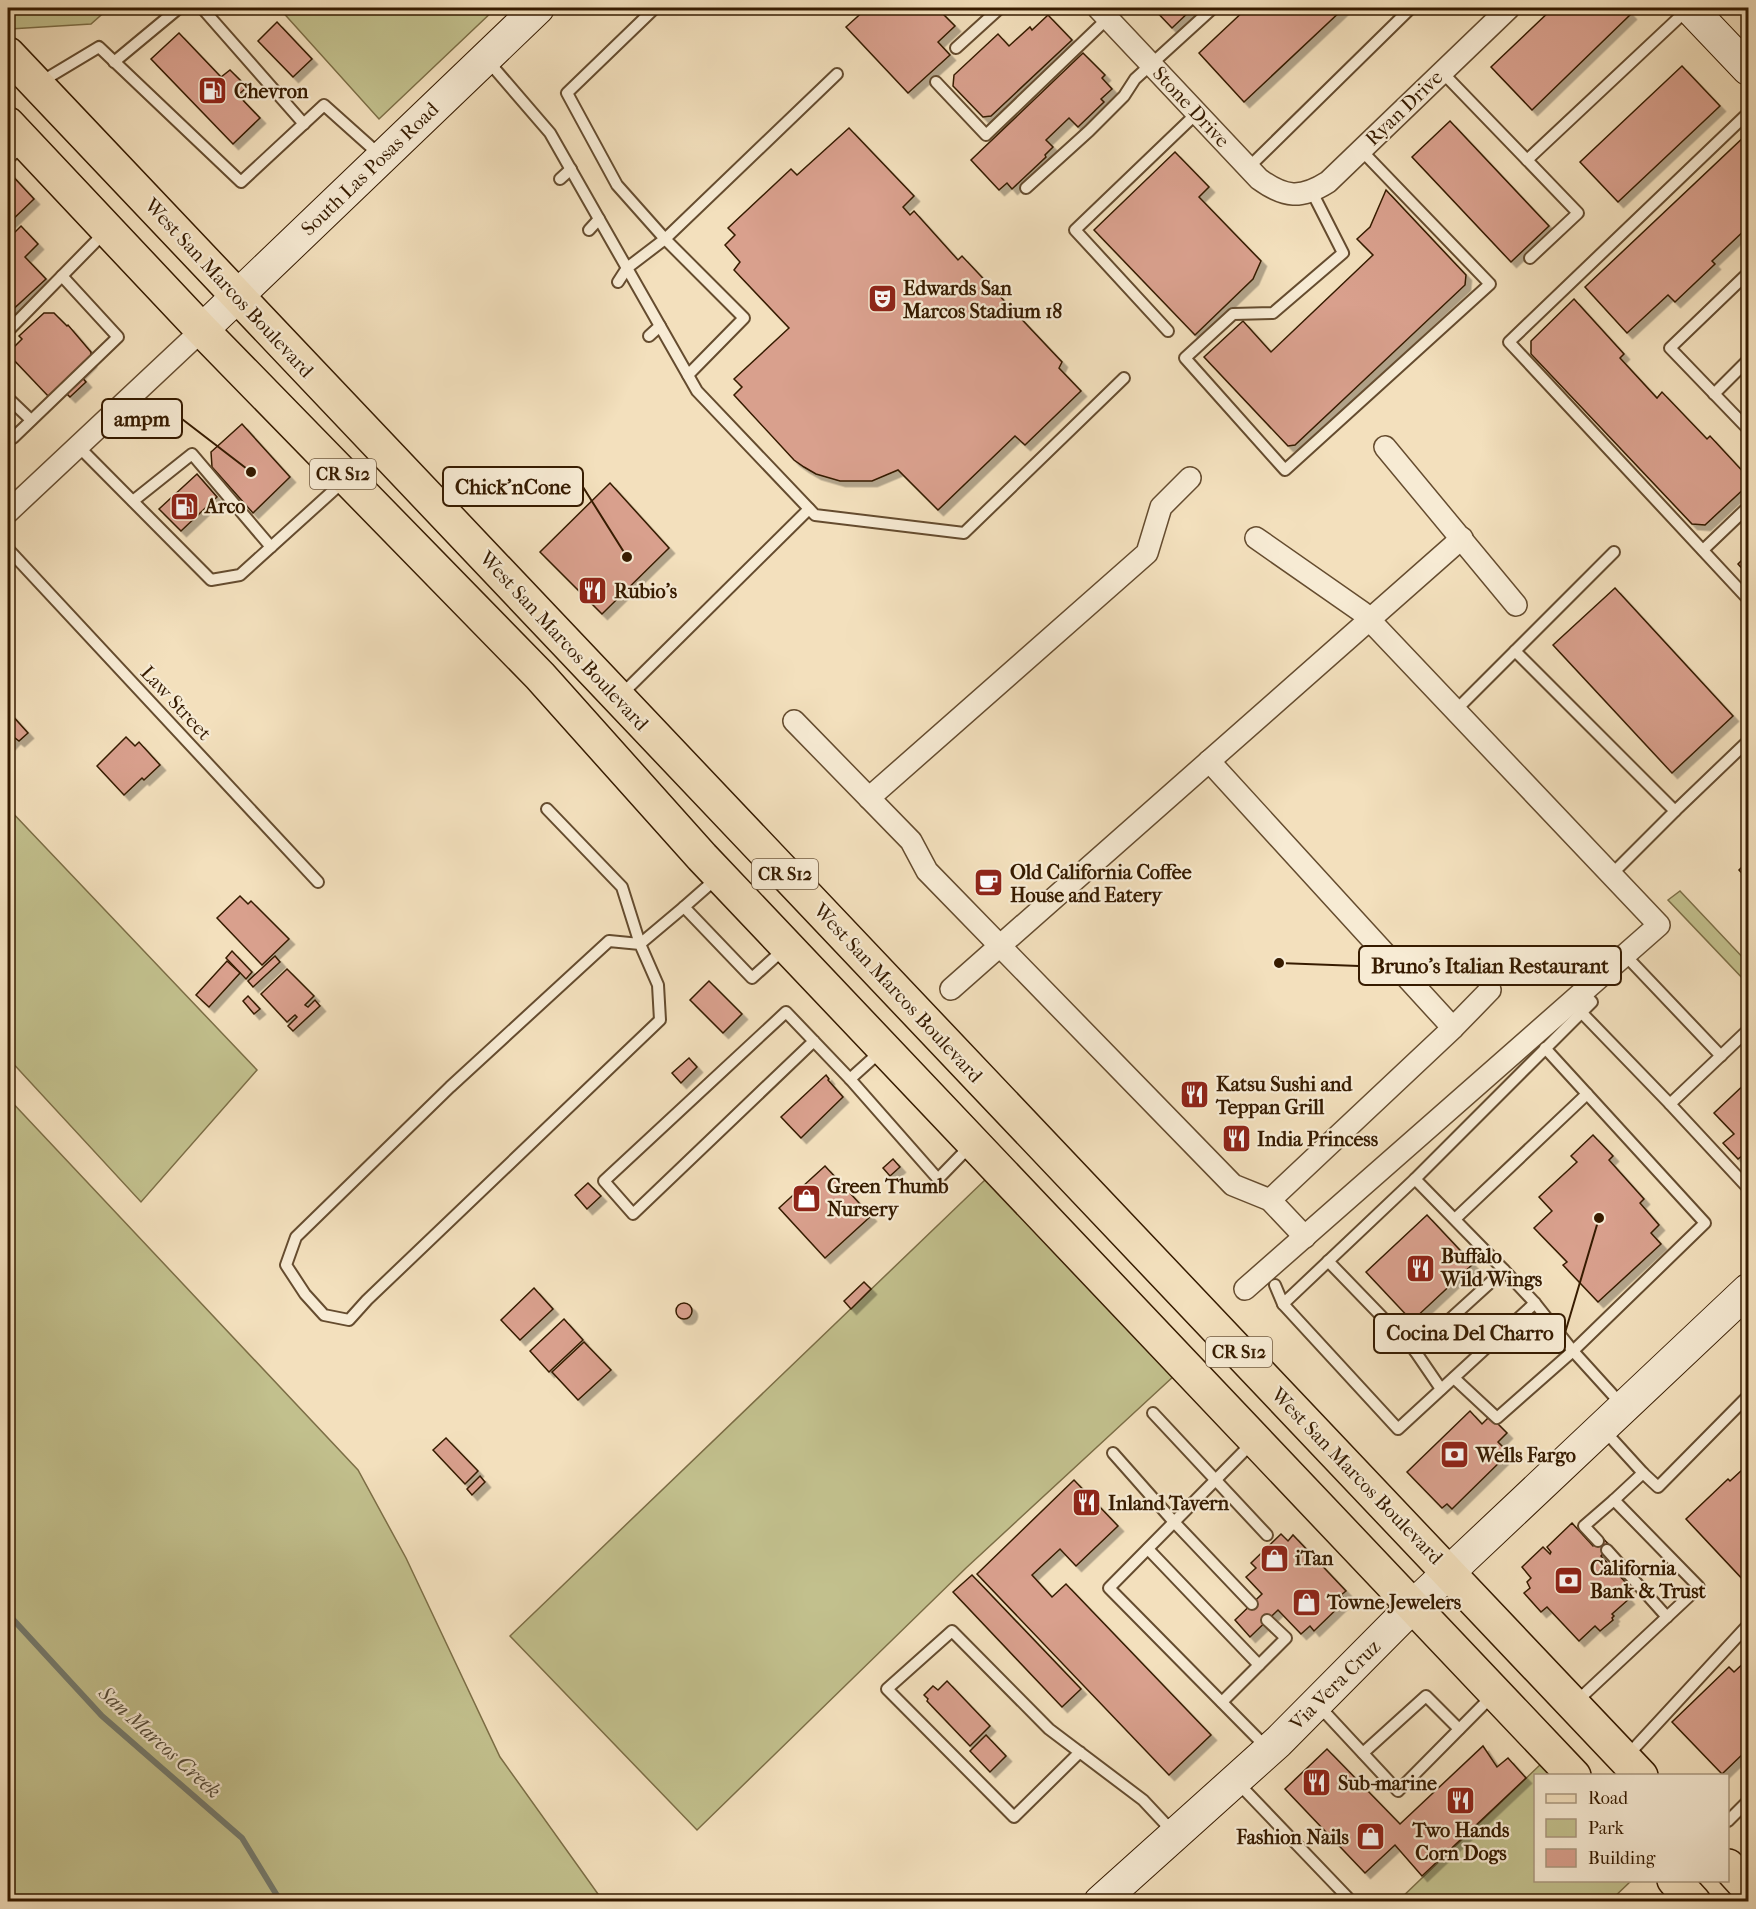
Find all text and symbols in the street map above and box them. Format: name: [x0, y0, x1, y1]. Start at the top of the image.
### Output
street label: Stone Drive: [1148, 62, 1234, 152]
street label: Ryan Drive: [1361, 66, 1447, 150]
fuel station icon: Chevron: [197, 75, 229, 107]
place label: Chevron: [234, 80, 309, 103]
street label: South Las Posas Road: [297, 97, 444, 240]
street label: West San Marcos Boulevard: [139, 193, 319, 383]
place label: Edwards San Marcos Stadium 18: [902, 277, 1062, 323]
theatre icon: Edwards San Marcos Stadium 18: [866, 283, 898, 315]
callout: ampm: [102, 399, 182, 438]
text: ampm: [114, 407, 171, 431]
road number: CR S12: [310, 459, 376, 489]
callout: Chick'nCone: [443, 467, 583, 506]
text: Chick'nCone: [455, 475, 572, 499]
fuel station icon: Arco: [168, 490, 200, 522]
place label: Arco: [203, 495, 245, 518]
street label: West San Marcos Boulevard: [474, 546, 654, 736]
restaurant icon: Rubio's: [577, 575, 609, 607]
place label: Rubio's: [614, 580, 678, 603]
street label: Law Street: [136, 661, 216, 745]
road number: CR S12: [752, 859, 818, 889]
place label: Old California Coffee House and Eatery: [1010, 861, 1192, 907]
cafe icon: Old California Coffee House and Eatery: [973, 867, 1005, 899]
street label: West San Marcos Boulevard: [808, 898, 988, 1088]
callout: Bruno's Italian Restaurant: [1359, 946, 1621, 985]
text: Bruno's Italian Restaurant: [1371, 954, 1609, 978]
place label: Katsu Sushi and Teppan Grill: [1215, 1073, 1353, 1119]
restaurant icon: Katsu Sushi and Teppan Grill: [1179, 1079, 1211, 1111]
restaurant icon: India Princess: [1220, 1123, 1252, 1155]
place label: India Princess: [1257, 1128, 1379, 1151]
place label: Green Thumb Nursery: [827, 1175, 949, 1221]
shop icon: Green Thumb Nursery: [790, 1182, 822, 1214]
place label: Buffalo Wild Wings: [1440, 1245, 1543, 1291]
restaurant icon: Buffalo Wild Wings: [1404, 1252, 1436, 1284]
callout: Cocina Del Charro: [1374, 1314, 1565, 1353]
text: Cocina Del Charro: [1386, 1321, 1554, 1345]
road number: CR S12: [1206, 1337, 1272, 1367]
street label: West San Marcos Boulevard: [1266, 1382, 1448, 1570]
bank icon: Wells Fargo: [1439, 1439, 1471, 1471]
place label: Wells Fargo: [1475, 1444, 1576, 1467]
restaurant icon: Inland Tavern: [1071, 1487, 1103, 1519]
place label: Inland Tavern: [1108, 1492, 1230, 1515]
shop icon: iTan: [1258, 1542, 1290, 1574]
place label: iTan: [1294, 1547, 1334, 1570]
place label: California Bank & Trust: [1590, 1557, 1707, 1603]
bank icon: California Bank & Trust: [1553, 1564, 1585, 1596]
shop icon: Towne Jewelers: [1290, 1586, 1322, 1618]
place label: Towne Jewelers: [1326, 1591, 1462, 1614]
street label: Via Vera Cruz: [1284, 1635, 1385, 1736]
water label: San Marcos Creek: [93, 1680, 226, 1803]
restaurant icon: Sub-marine: [1301, 1767, 1333, 1799]
place label: Sub-marine: [1338, 1772, 1437, 1795]
legend: [1534, 1774, 1729, 1882]
restaurant icon: Two Hands Corn Dogs: [1445, 1784, 1477, 1816]
text: Road: [1588, 1788, 1628, 1809]
text: Park: [1588, 1818, 1625, 1839]
place label: Two Hands Corn Dogs: [1412, 1819, 1510, 1865]
shop icon: Fashion Nails: [1354, 1821, 1386, 1853]
place label: Fashion Nails: [1235, 1826, 1350, 1849]
text: Building: [1588, 1848, 1656, 1869]

